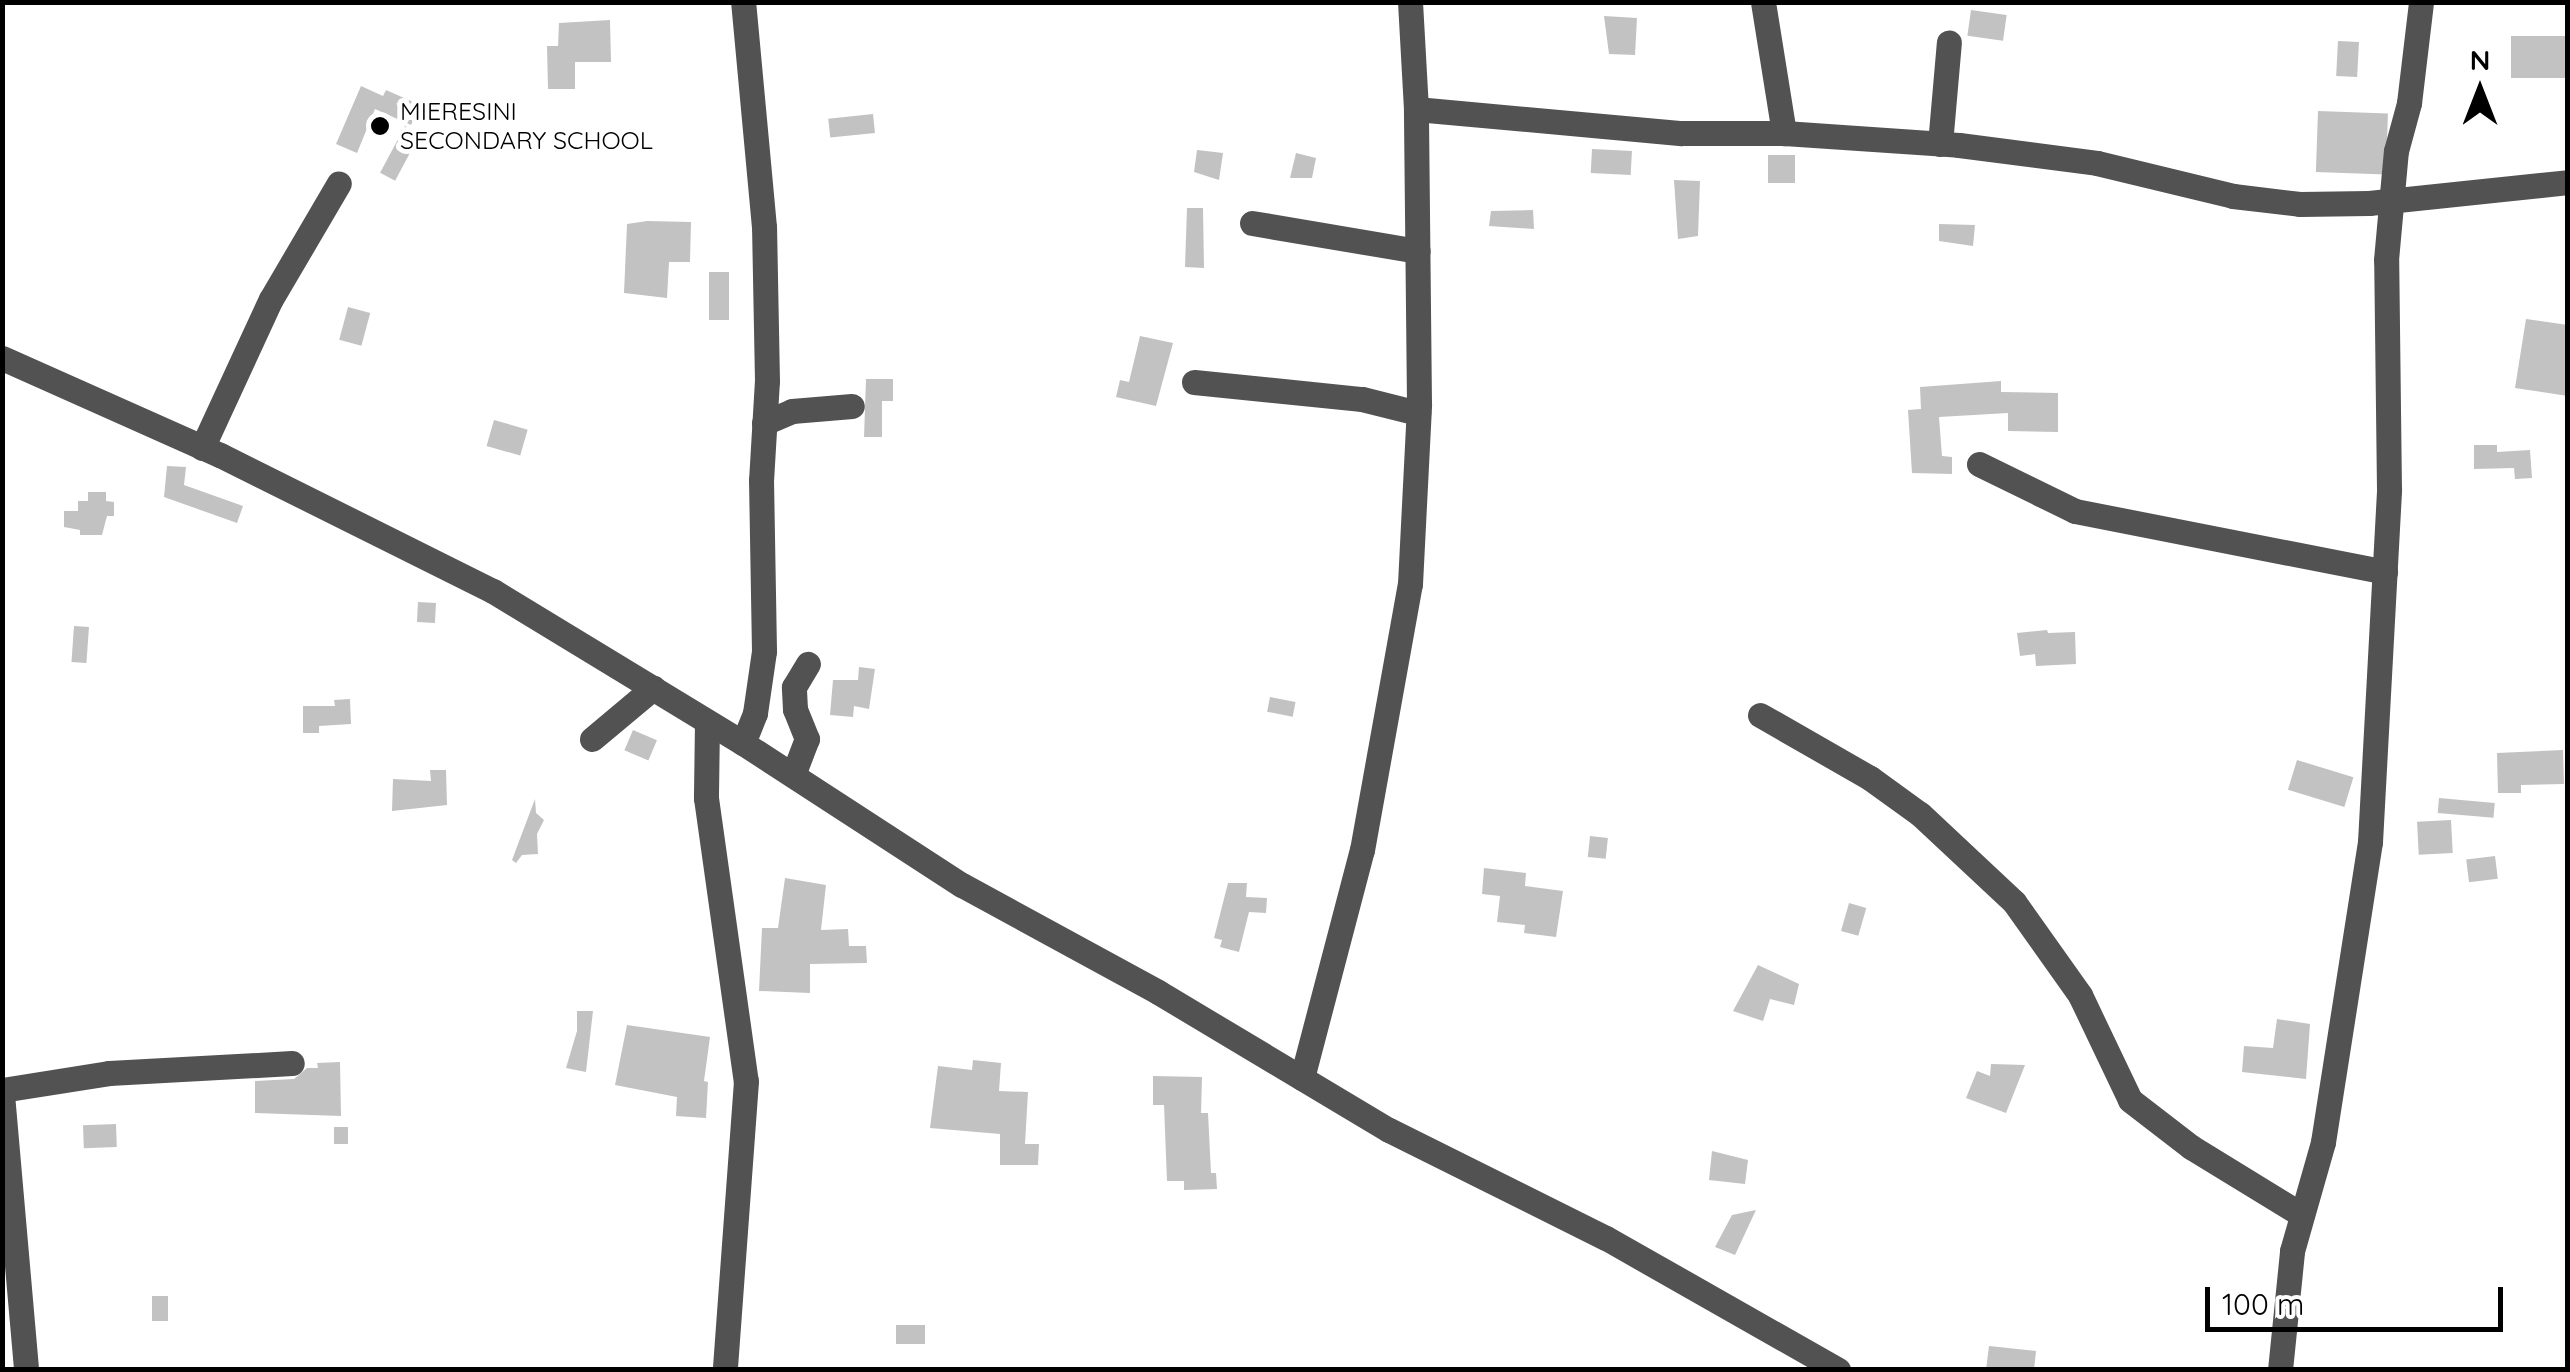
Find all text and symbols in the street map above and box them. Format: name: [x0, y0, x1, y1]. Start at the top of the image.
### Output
north arrow: [2430, 40, 2530, 140]
text: N: [2470, 42, 2490, 77]
place label: MIERESINI SECONDARY SCHOOL: [400, 97, 653, 156]
marker: MIERESINI SECONDARY SCHOOL: [369, 115, 391, 137]
scale bar: [2210, 1267, 2508, 1329]
text: 100 m: [2222, 1285, 2304, 1323]

